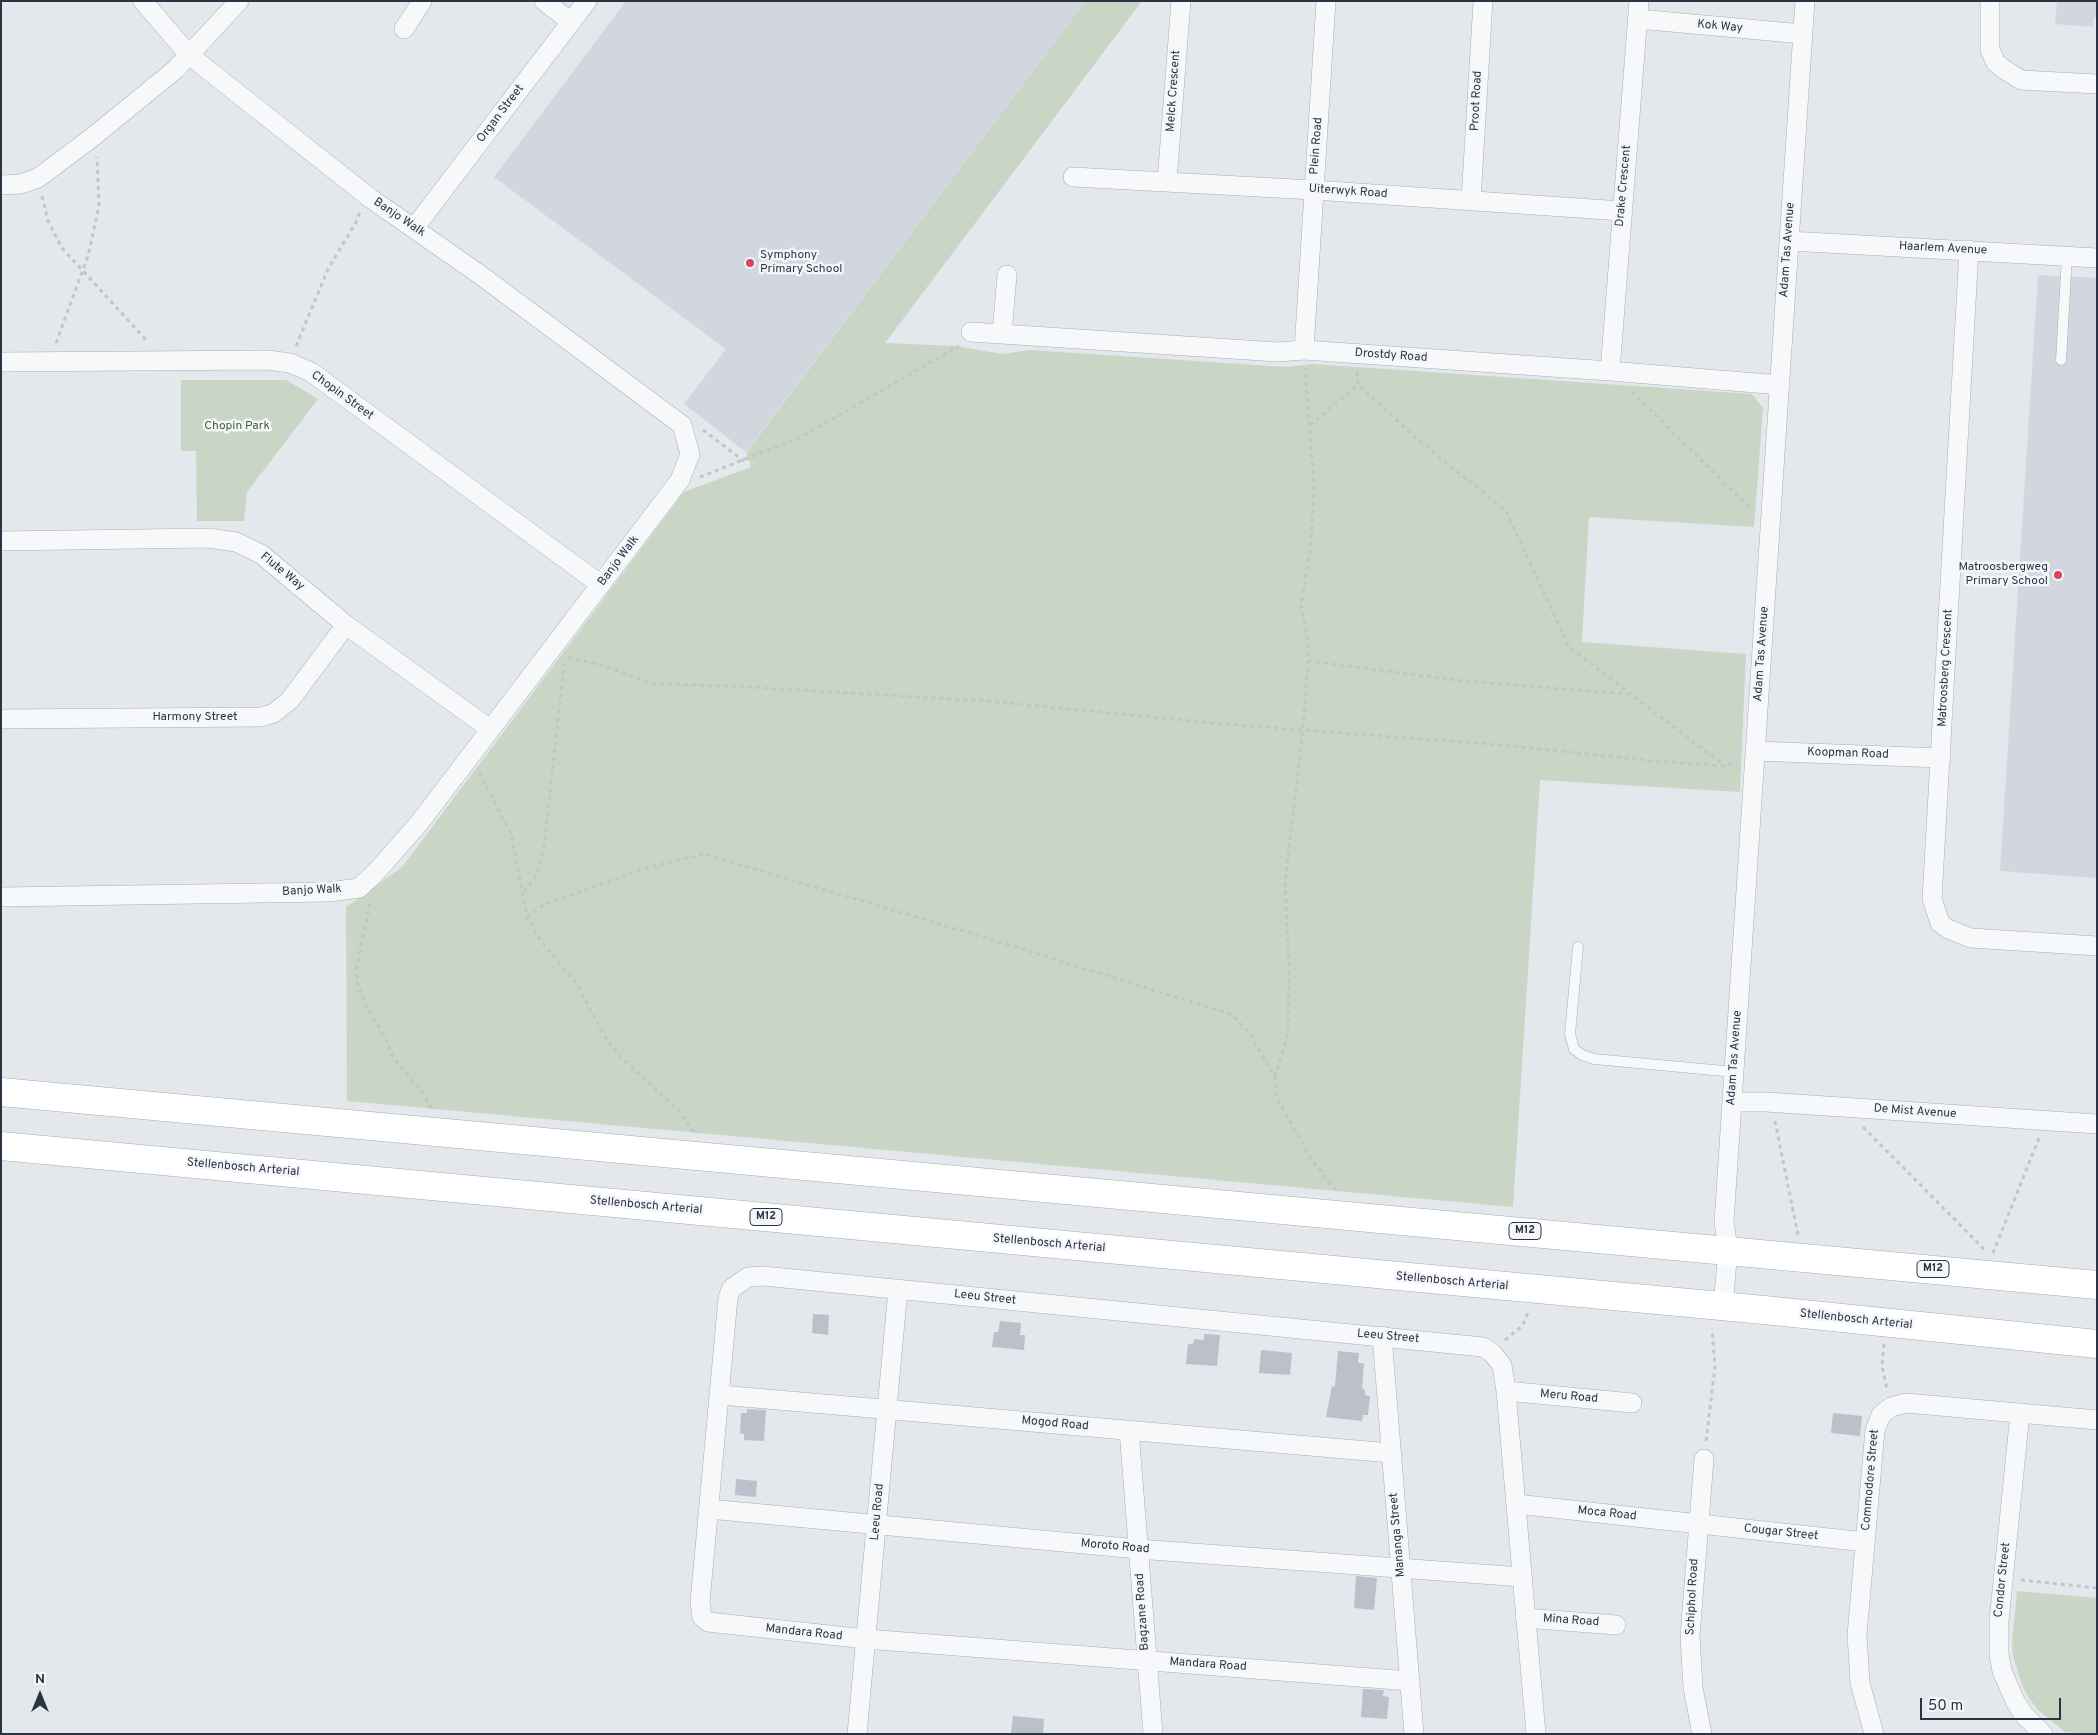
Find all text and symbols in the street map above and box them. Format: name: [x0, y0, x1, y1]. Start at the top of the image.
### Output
street label: Kok Way: [1696, 18, 1744, 36]
street label: Melck Crescent: [1164, 49, 1184, 133]
street label: Proot Road: [1468, 70, 1486, 132]
street label: Organ Street: [474, 82, 528, 146]
street label: Plein Road: [1308, 117, 1326, 175]
street label: Drake Crescent: [1613, 145, 1635, 227]
street label: Uiterwyk Road: [1308, 182, 1388, 202]
street label: Banjo Walk: [370, 195, 428, 241]
street label: Adam Tas Avenue: [1777, 202, 1799, 298]
street label: Haarlem Avenue: [1899, 239, 1987, 259]
place label: Symphony Primary School: [760, 249, 842, 277]
marker: Symphony Primary School: [744, 257, 756, 269]
street label: Drostdy Road: [1354, 346, 1428, 366]
street label: Chopin Street: [308, 368, 376, 424]
park label: Chopin Park: [204, 420, 270, 434]
street label: Banjo Walk: [595, 533, 643, 589]
street label: Flute Way: [257, 550, 307, 594]
place label: Matroosbergweg Primary School: [1959, 561, 2048, 589]
marker: Matroosbergweg Primary School: [2052, 569, 2064, 581]
street label: Adam Tas Avenue: [1751, 606, 1773, 702]
street label: Matroosberg Crescent: [1936, 609, 1956, 727]
street label: Harmony Street: [152, 711, 238, 725]
street label: Koopman Road: [1807, 745, 1889, 763]
street label: Banjo Walk: [282, 882, 342, 900]
street label: Adam Tas Avenue: [1724, 1010, 1746, 1106]
street label: De Mist Avenue: [1873, 1102, 1957, 1122]
street label: Stellenbosch Arterial: [186, 1156, 300, 1180]
street label: Stellenbosch Arterial: [589, 1194, 703, 1218]
road number: M12: [750, 1208, 782, 1226]
road number: M12: [1509, 1222, 1541, 1240]
street label: Stellenbosch Arterial: [992, 1232, 1106, 1256]
road number: M12: [1917, 1260, 1949, 1278]
street label: Stellenbosch Arterial: [1395, 1270, 1509, 1294]
street label: Leeu Street: [953, 1288, 1017, 1308]
street label: Stellenbosch Arterial: [1799, 1307, 1913, 1333]
street label: Leeu Street: [1356, 1327, 1420, 1347]
street label: Meru Road: [1539, 1387, 1599, 1407]
street label: Mogod Road: [1021, 1414, 1089, 1434]
street label: Commodore Street: [1859, 1429, 1883, 1531]
street label: Leeu Road: [868, 1483, 888, 1541]
street label: Mananga Street: [1387, 1492, 1409, 1578]
street label: Moca Road: [1577, 1504, 1637, 1524]
street label: Cougar Street: [1743, 1522, 1819, 1544]
street label: Moroto Road: [1080, 1537, 1150, 1557]
street label: Condor Street: [1992, 1542, 2014, 1618]
street label: Schiphol Road: [1684, 1558, 1702, 1636]
street label: Bagzane Road: [1133, 1573, 1153, 1651]
street label: Mina Road: [1542, 1612, 1600, 1630]
street label: Mandara Road: [765, 1622, 843, 1644]
street label: Mandara Road: [1169, 1655, 1247, 1675]
north arrow: [15, 1670, 65, 1720]
text: N: [35, 1671, 45, 1688]
scale bar: [1923, 1688, 2064, 1720]
text: 50 m: [1928, 1697, 1963, 1716]

